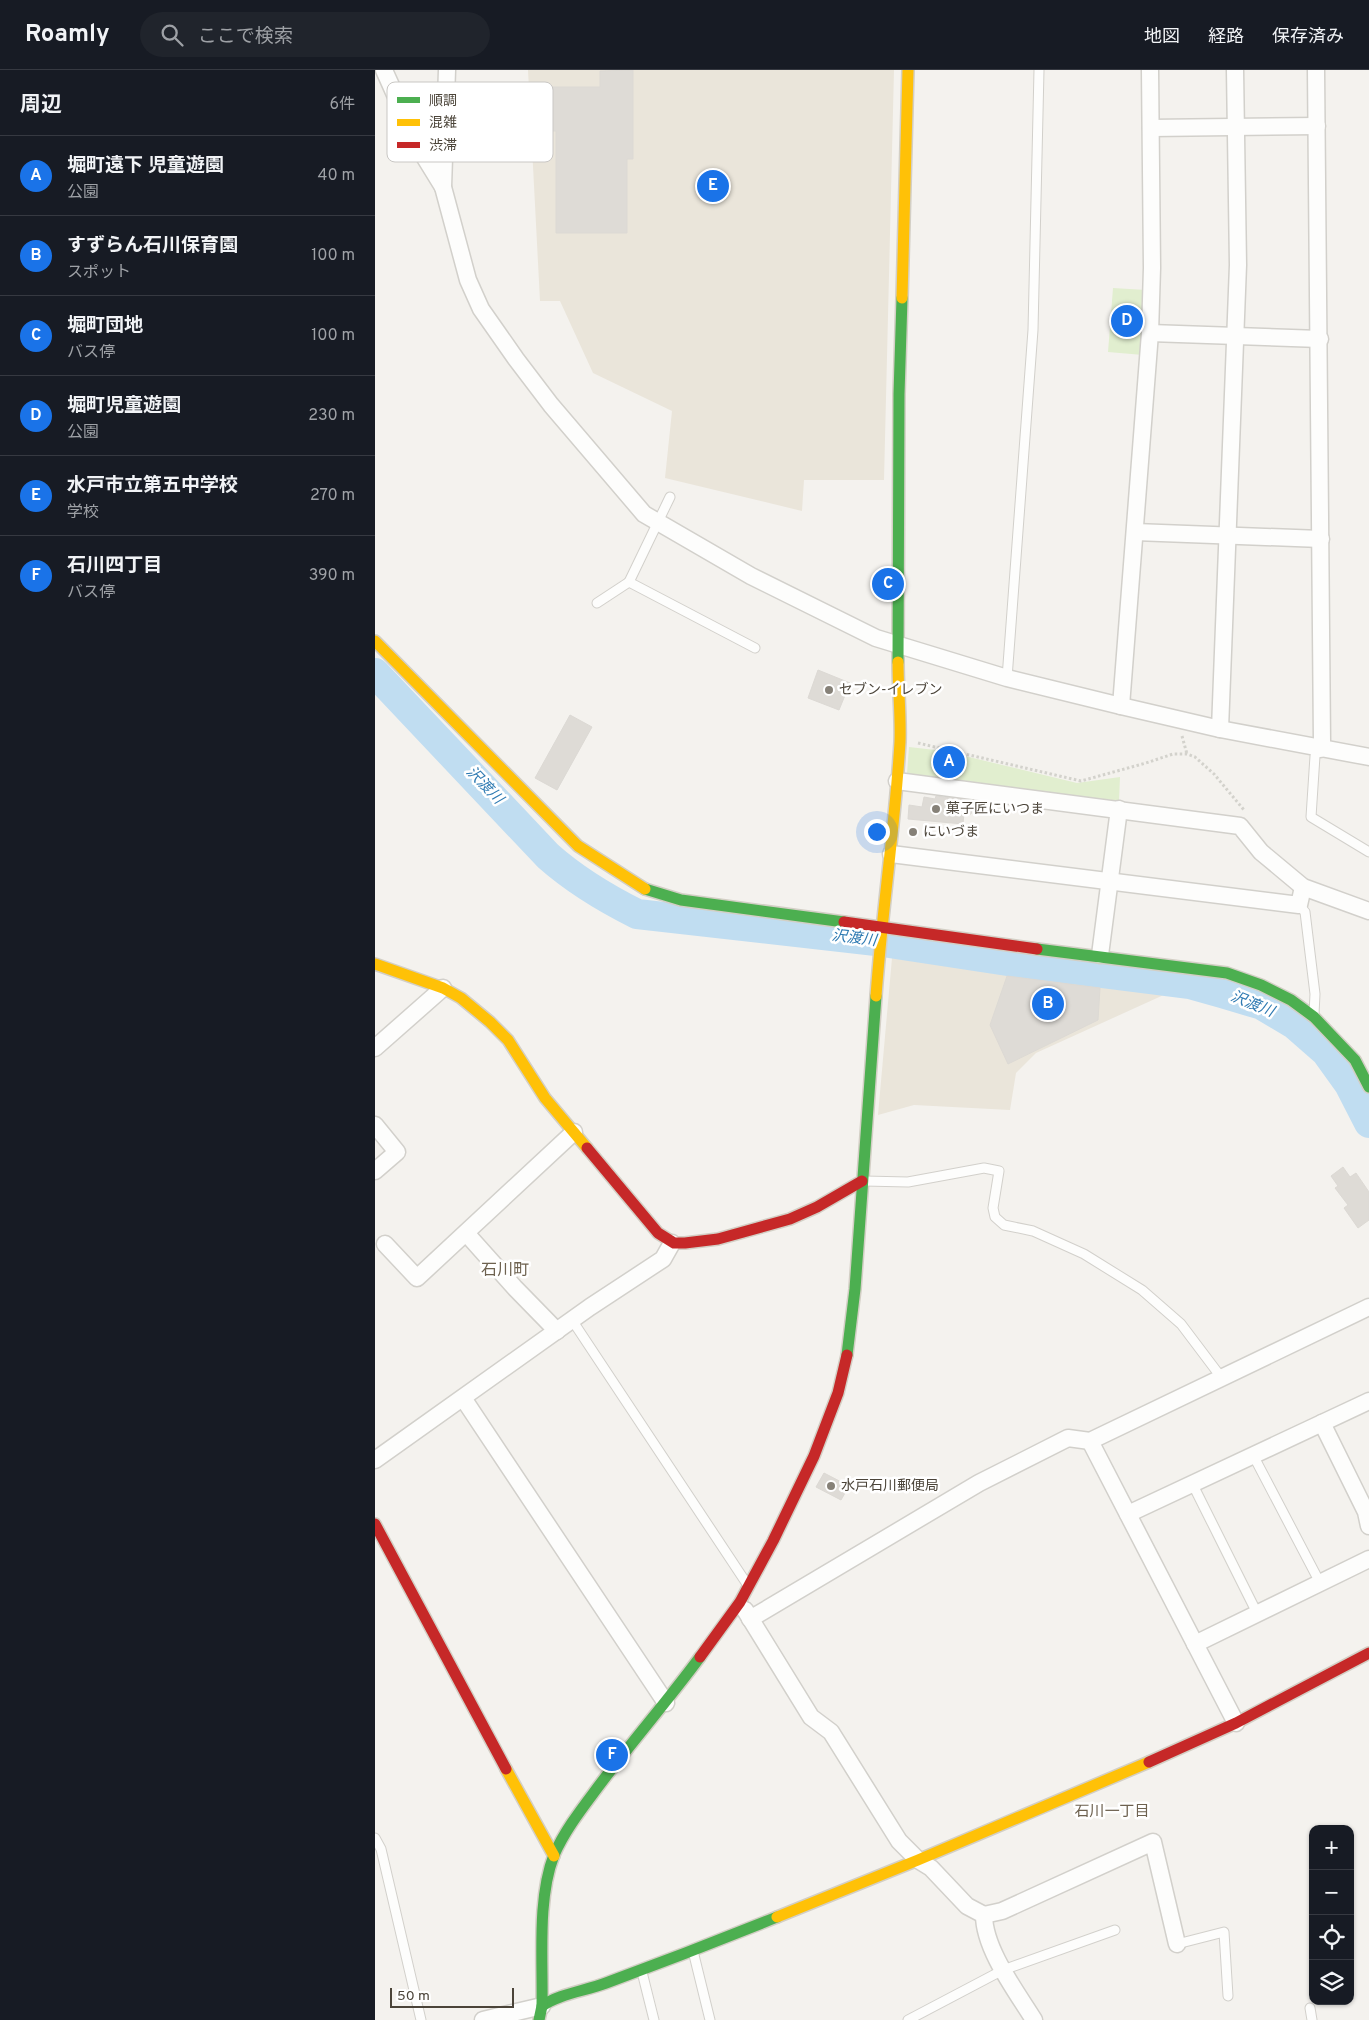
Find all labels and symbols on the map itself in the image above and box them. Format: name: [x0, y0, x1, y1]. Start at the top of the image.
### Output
legend: [387, 82, 553, 162]
text: 順調: [429, 93, 457, 110]
text: 混雑: [429, 114, 457, 132]
text: 渋滞: [429, 138, 457, 155]
pin: E: [697, 167, 729, 205]
pin: D: [1111, 302, 1143, 340]
pin: C: [872, 565, 904, 603]
place label: セブン-イレブン: [839, 681, 943, 699]
marker: セブン-イレブン: [823, 684, 835, 696]
pin: A: [933, 743, 965, 781]
water label: 沢渡川: [462, 763, 508, 810]
place label: 菓子匠にいつま: [946, 801, 1044, 818]
marker: 菓子匠にいつま: [930, 803, 942, 815]
your location: [864, 819, 890, 845]
place label: にいづま: [923, 824, 979, 841]
marker: にいづま: [907, 826, 919, 838]
water label: 沢渡川: [831, 927, 879, 951]
pin: B: [1032, 985, 1064, 1023]
water label: 沢渡川: [1228, 988, 1278, 1023]
district label: 石川町: [481, 1261, 529, 1281]
place label: 水戸石川郵便局: [841, 1478, 939, 1495]
marker: 水戸石川郵便局: [825, 1480, 837, 1492]
pin: F: [596, 1736, 628, 1774]
district label: 石川一丁目: [1074, 1803, 1150, 1822]
scale bar: [390, 1985, 514, 2008]

